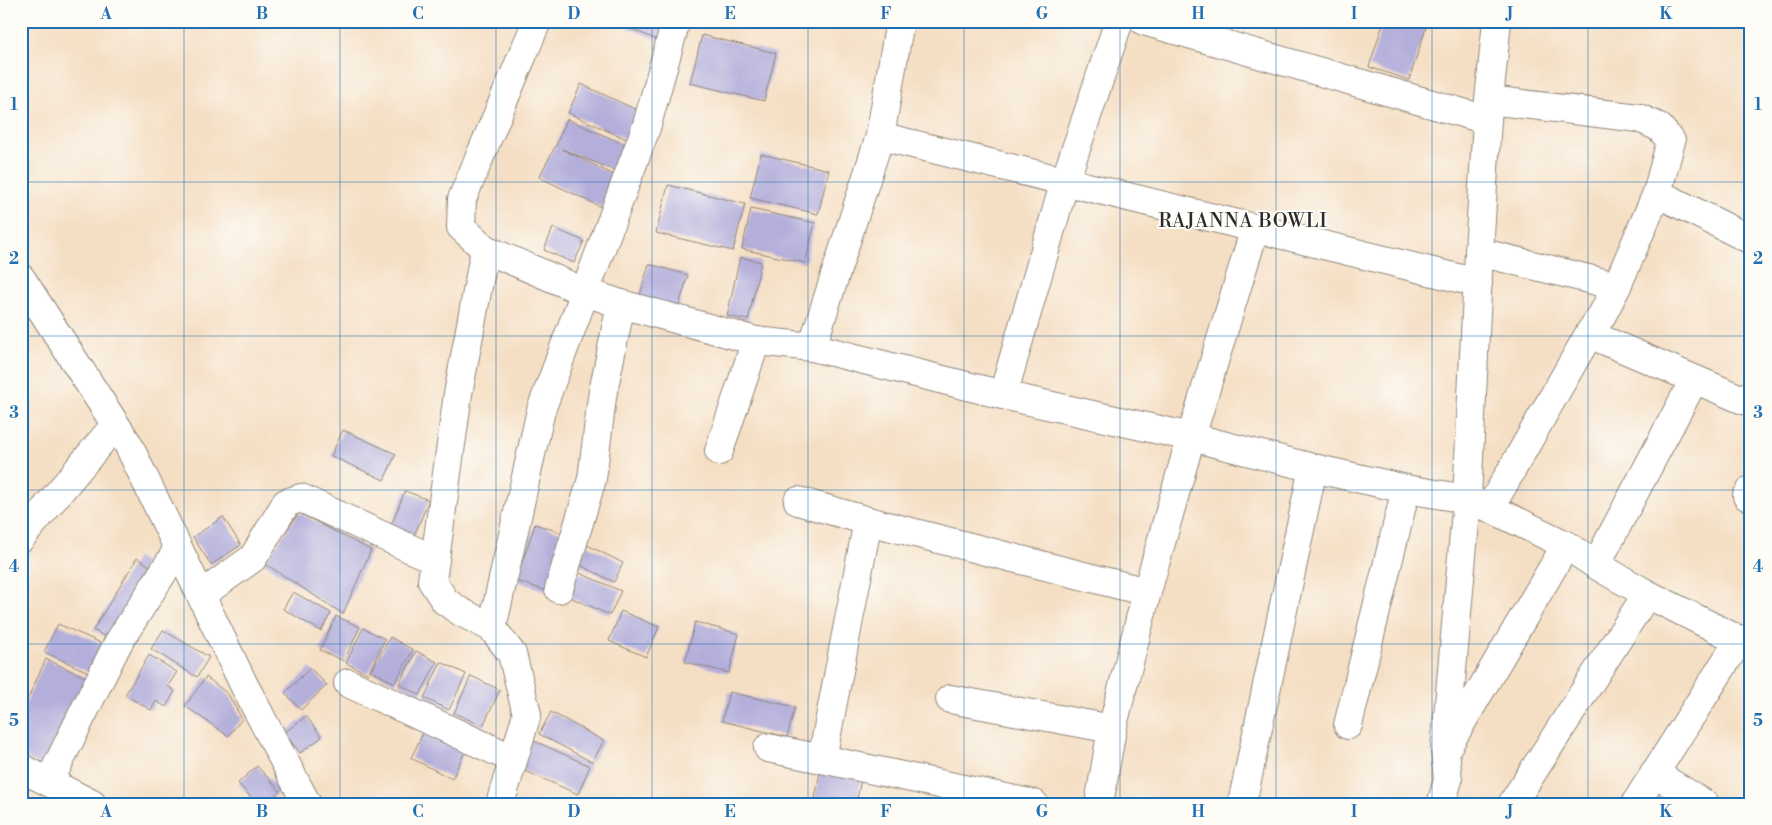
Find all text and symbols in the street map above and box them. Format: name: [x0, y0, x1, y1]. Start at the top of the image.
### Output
text: A: [99, 4, 112, 24]
text: B: [256, 4, 268, 24]
text: C: [412, 4, 424, 24]
text: D: [568, 4, 581, 24]
text: E: [724, 4, 736, 24]
text: F: [880, 4, 892, 24]
text: G: [1036, 4, 1049, 24]
text: H: [1191, 4, 1205, 24]
text: I: [1351, 4, 1357, 24]
text: J: [1505, 4, 1513, 24]
text: K: [1660, 4, 1674, 24]
text: 1: [10, 95, 18, 115]
text: 1: [1754, 95, 1762, 115]
district label: RAJANNA BOWLI: [1158, 209, 1328, 233]
text: 2: [9, 249, 19, 269]
text: 2: [1753, 249, 1763, 269]
text: 3: [9, 403, 19, 423]
text: 3: [1753, 403, 1763, 423]
text: 4: [9, 557, 20, 577]
text: 4: [1753, 557, 1764, 577]
text: 5: [9, 711, 19, 731]
text: 5: [1753, 711, 1763, 731]
text: A: [99, 802, 112, 822]
text: B: [256, 802, 268, 822]
text: C: [412, 802, 424, 822]
text: D: [568, 802, 581, 822]
text: E: [724, 802, 736, 822]
text: F: [880, 802, 892, 822]
text: G: [1036, 802, 1049, 822]
text: H: [1191, 802, 1205, 822]
text: I: [1351, 802, 1357, 822]
text: J: [1505, 802, 1513, 822]
text: K: [1660, 802, 1674, 822]

